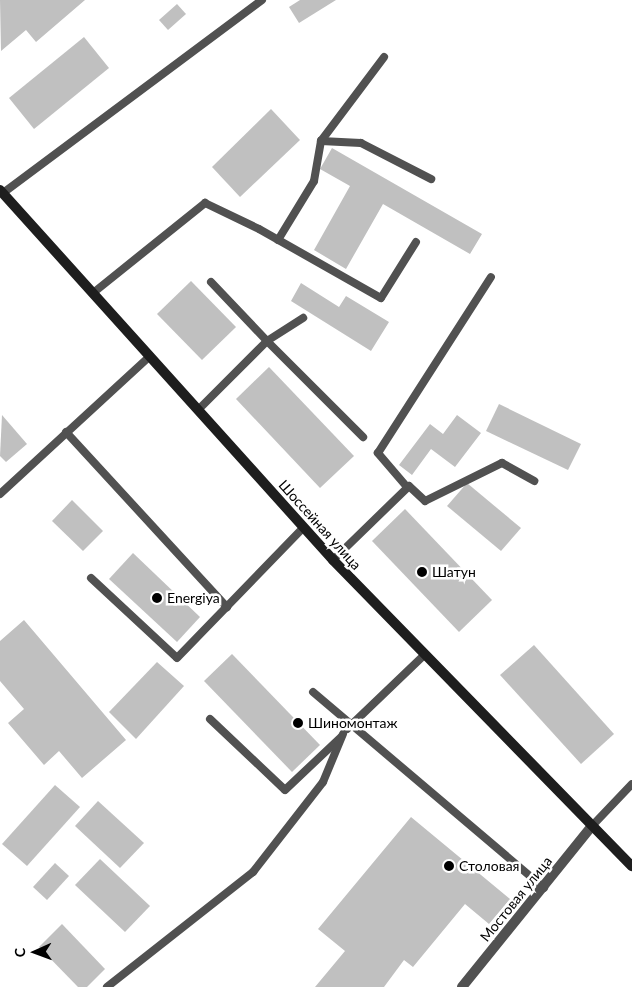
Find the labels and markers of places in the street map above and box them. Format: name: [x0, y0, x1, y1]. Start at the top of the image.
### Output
place label: Шатун: [432, 564, 476, 580]
marker: Шатун: [416, 566, 428, 578]
place label: Energiya: [167, 590, 220, 606]
marker: Energiya: [151, 592, 163, 604]
place label: Шиномонтаж: [308, 715, 398, 731]
marker: Шиномонтаж: [292, 717, 304, 729]
place label: Столовая: [459, 858, 520, 874]
marker: Столовая: [443, 860, 455, 872]

